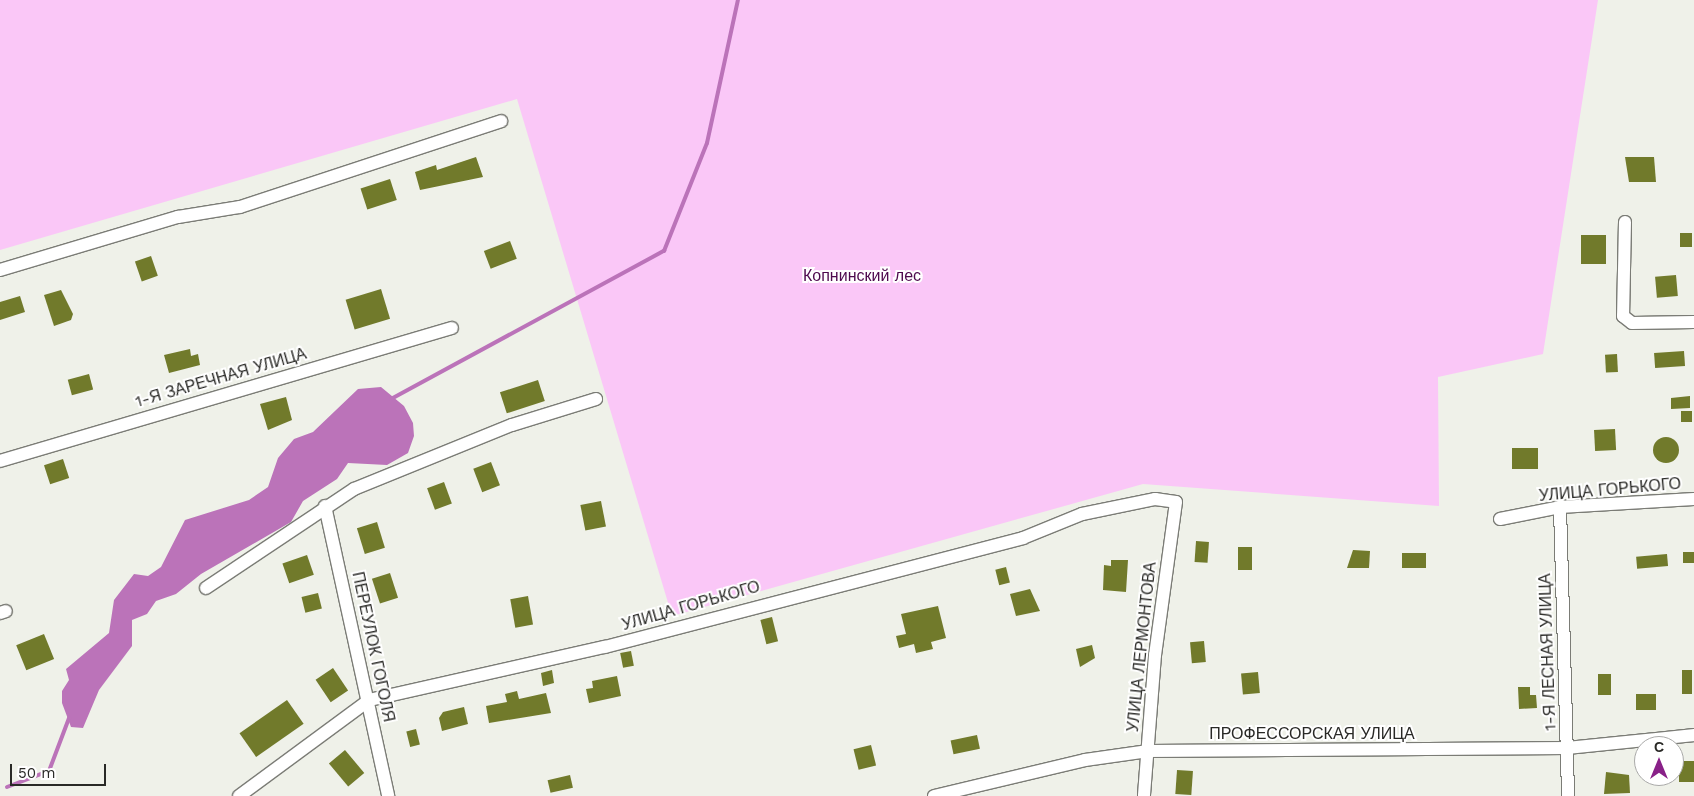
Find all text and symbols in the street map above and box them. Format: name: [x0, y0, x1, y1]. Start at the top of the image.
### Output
park label: Копнинский лес: [803, 266, 921, 286]
street label: 1-Я ЗАРЕЧНАЯ УЛИЦА: [133, 344, 309, 412]
street label: УЛИЦА ГОРЬКОГО: [1538, 474, 1682, 506]
street label: УЛИЦА ЛЕРМОНТОВА: [1124, 561, 1160, 733]
street label: ПЕРЕУЛОК ГОГОЛЯ: [348, 570, 398, 724]
street label: 1-Я ЛЕСНАЯ УЛИЦА: [1536, 573, 1560, 731]
street label: УЛИЦА ГОРЬКОГО: [620, 577, 762, 635]
street label: ПРОФЕССОРСКАЯ УЛИЦА: [1209, 724, 1415, 744]
north arrow: [1634, 736, 1684, 786]
text: С: [1654, 739, 1664, 755]
scale bar: [12, 754, 109, 786]
text: 50 m: [18, 764, 55, 782]

